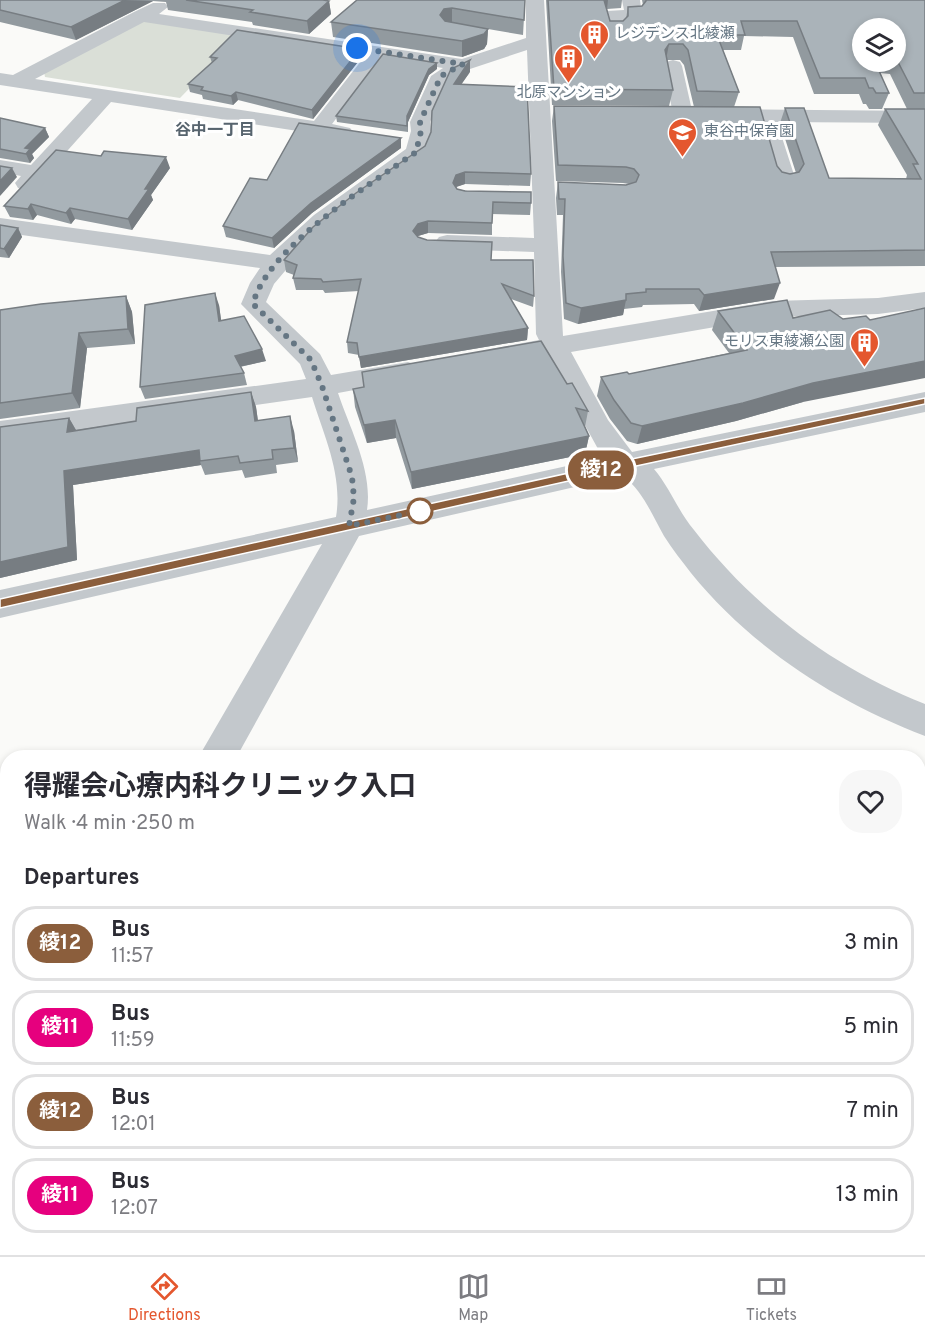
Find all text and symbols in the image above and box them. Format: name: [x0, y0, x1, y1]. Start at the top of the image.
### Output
building icon: レジデンス北綾瀬: [578, 18, 610, 60]
map controls: [852, 18, 906, 72]
button: layers: [852, 18, 906, 72]
place label: レジデンス北綾瀬: [615, 24, 735, 44]
your location: [342, 33, 372, 63]
building icon: 北原マンション: [553, 42, 585, 84]
place label: 北原マンション: [516, 83, 622, 103]
school or university icon: 東谷中保育園: [667, 116, 699, 158]
district label: 谷中一丁目: [175, 121, 255, 141]
place label: 東谷中保育園: [704, 123, 794, 142]
building icon: モリス東綾瀬公園: [849, 326, 881, 368]
place label: モリス東綾瀬公園: [724, 333, 844, 352]
line badge: 綾12: [566, 450, 636, 490]
text: 綾12: [580, 457, 622, 484]
unlabelled marker: [407, 498, 433, 524]
text: 得耀会心療内科クリニック入口: [24, 770, 416, 806]
button: heart: [839, 770, 902, 833]
text: Walk · 4 min · 250 m: [24, 811, 195, 837]
text: Departures: [24, 865, 140, 892]
text: Bus: [111, 917, 150, 944]
text: 綾12: [39, 930, 81, 957]
text: 3 min: [844, 930, 899, 957]
text: 11:57: [111, 944, 153, 970]
text: Bus: [111, 1001, 150, 1028]
text: 綾11: [41, 1014, 79, 1041]
text: 5 min: [844, 1014, 899, 1041]
text: 11:59: [111, 1028, 155, 1054]
text: Bus: [111, 1085, 150, 1112]
text: 綾12: [39, 1098, 81, 1125]
text: 7 min: [847, 1098, 899, 1125]
text: 12:01: [111, 1112, 156, 1138]
text: Bus: [111, 1169, 150, 1196]
text: 綾11: [41, 1182, 79, 1209]
text: 13 min: [836, 1182, 899, 1209]
text: 12:07: [111, 1196, 158, 1222]
tab: Directions: [128, 1270, 201, 1326]
tab: Map: [457, 1270, 490, 1326]
tab: Tickets: [746, 1270, 797, 1326]

